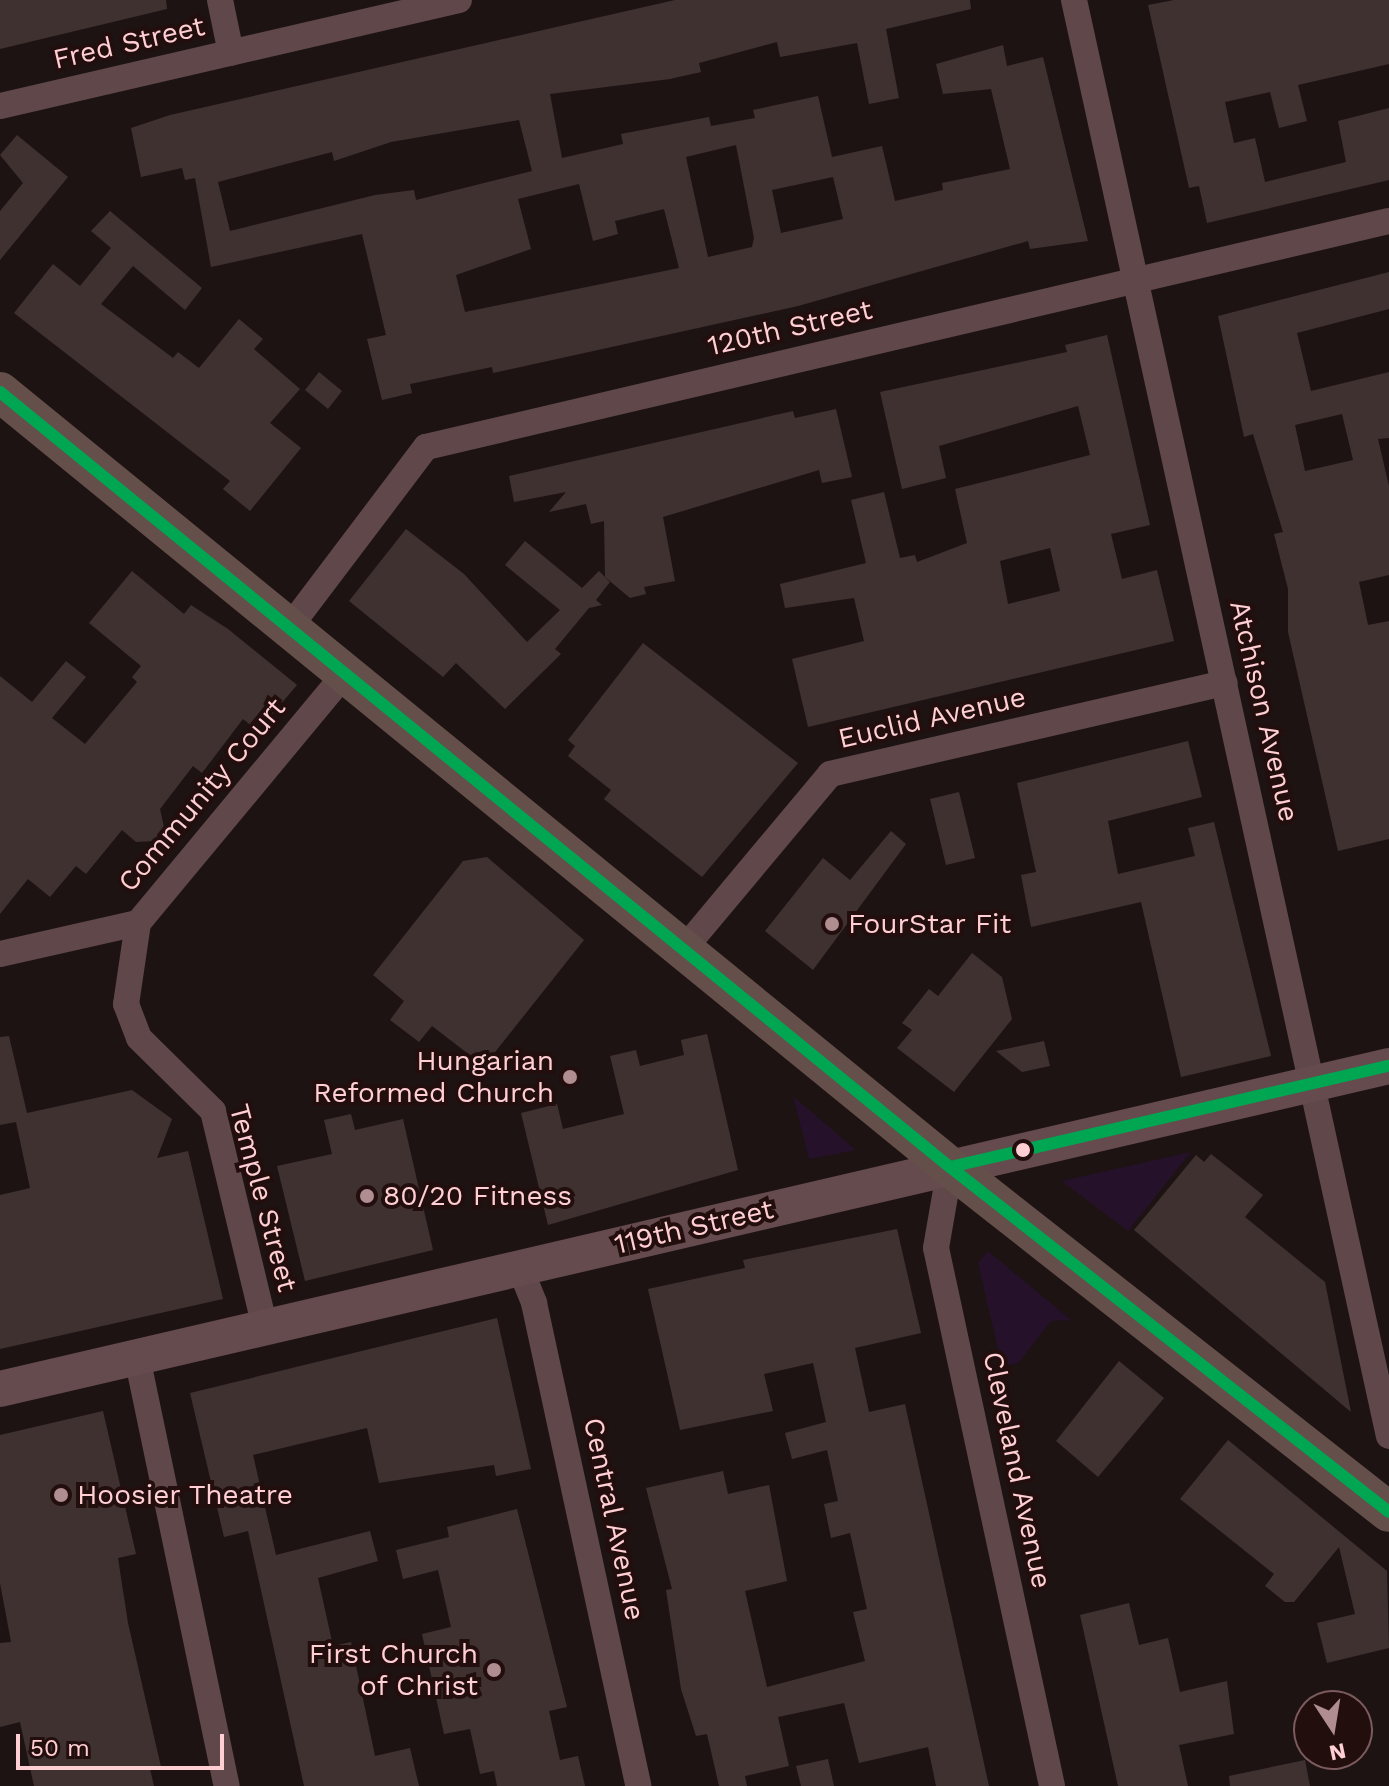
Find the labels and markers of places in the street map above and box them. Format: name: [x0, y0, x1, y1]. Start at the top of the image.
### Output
place label: FourStar Fit: [848, 907, 1012, 941]
marker: FourStar Fit: [823, 915, 841, 933]
place label: Hungarian Reformed Church: [313, 1044, 554, 1110]
marker: Hungarian Reformed Church: [561, 1068, 579, 1086]
unlabelled marker: [1015, 1142, 1031, 1158]
place label: 80/20 Fitness: [383, 1179, 572, 1213]
marker: 80/20 Fitness: [358, 1187, 376, 1205]
place label: Hoosier Theatre: [77, 1478, 294, 1512]
marker: Hoosier Theatre: [52, 1486, 70, 1504]
place label: First Church of Christ: [309, 1637, 478, 1703]
marker: First Church of Christ: [485, 1661, 503, 1679]

